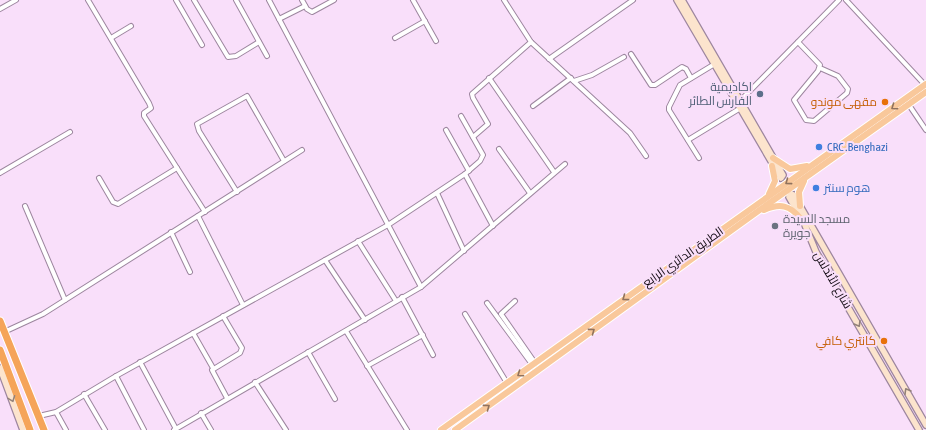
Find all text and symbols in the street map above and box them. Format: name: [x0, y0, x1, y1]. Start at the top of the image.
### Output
place label: اكاديمية الفارس الطائر: [688, 80, 752, 108]
marker: اكاديمية الفارس الطائر: [755, 89, 765, 99]
place label: مقهى موندو: [811, 95, 877, 109]
marker: مقهى موندو: [880, 97, 890, 107]
one-way arrow: [892, 102, 899, 109]
place label: CRC .Benghazi: [827, 140, 888, 154]
marker: CRC .Benghazi: [814, 142, 824, 152]
one-way arrow: [786, 177, 793, 184]
place label: هوم سنتر: [823, 181, 870, 196]
marker: هوم سنتر: [811, 183, 821, 193]
place label: مسجد السيدة جويرة: [783, 212, 850, 240]
marker: مسجد السيدة جويرة: [770, 221, 780, 231]
street label: الطريق الدائري الرابع: [640, 224, 728, 292]
street label: شارع الأندلس: [810, 249, 855, 312]
one-way arrow: [623, 293, 630, 300]
one-way arrow: [853, 320, 860, 327]
one-way arrow: [588, 328, 595, 336]
place label: كانتري كافي: [816, 334, 876, 351]
marker: كانتري كافي: [879, 336, 889, 346]
one-way arrow: [517, 369, 524, 376]
one-way arrow: [904, 388, 911, 395]
one-way arrow: [7, 396, 15, 403]
one-way arrow: [482, 405, 489, 412]

